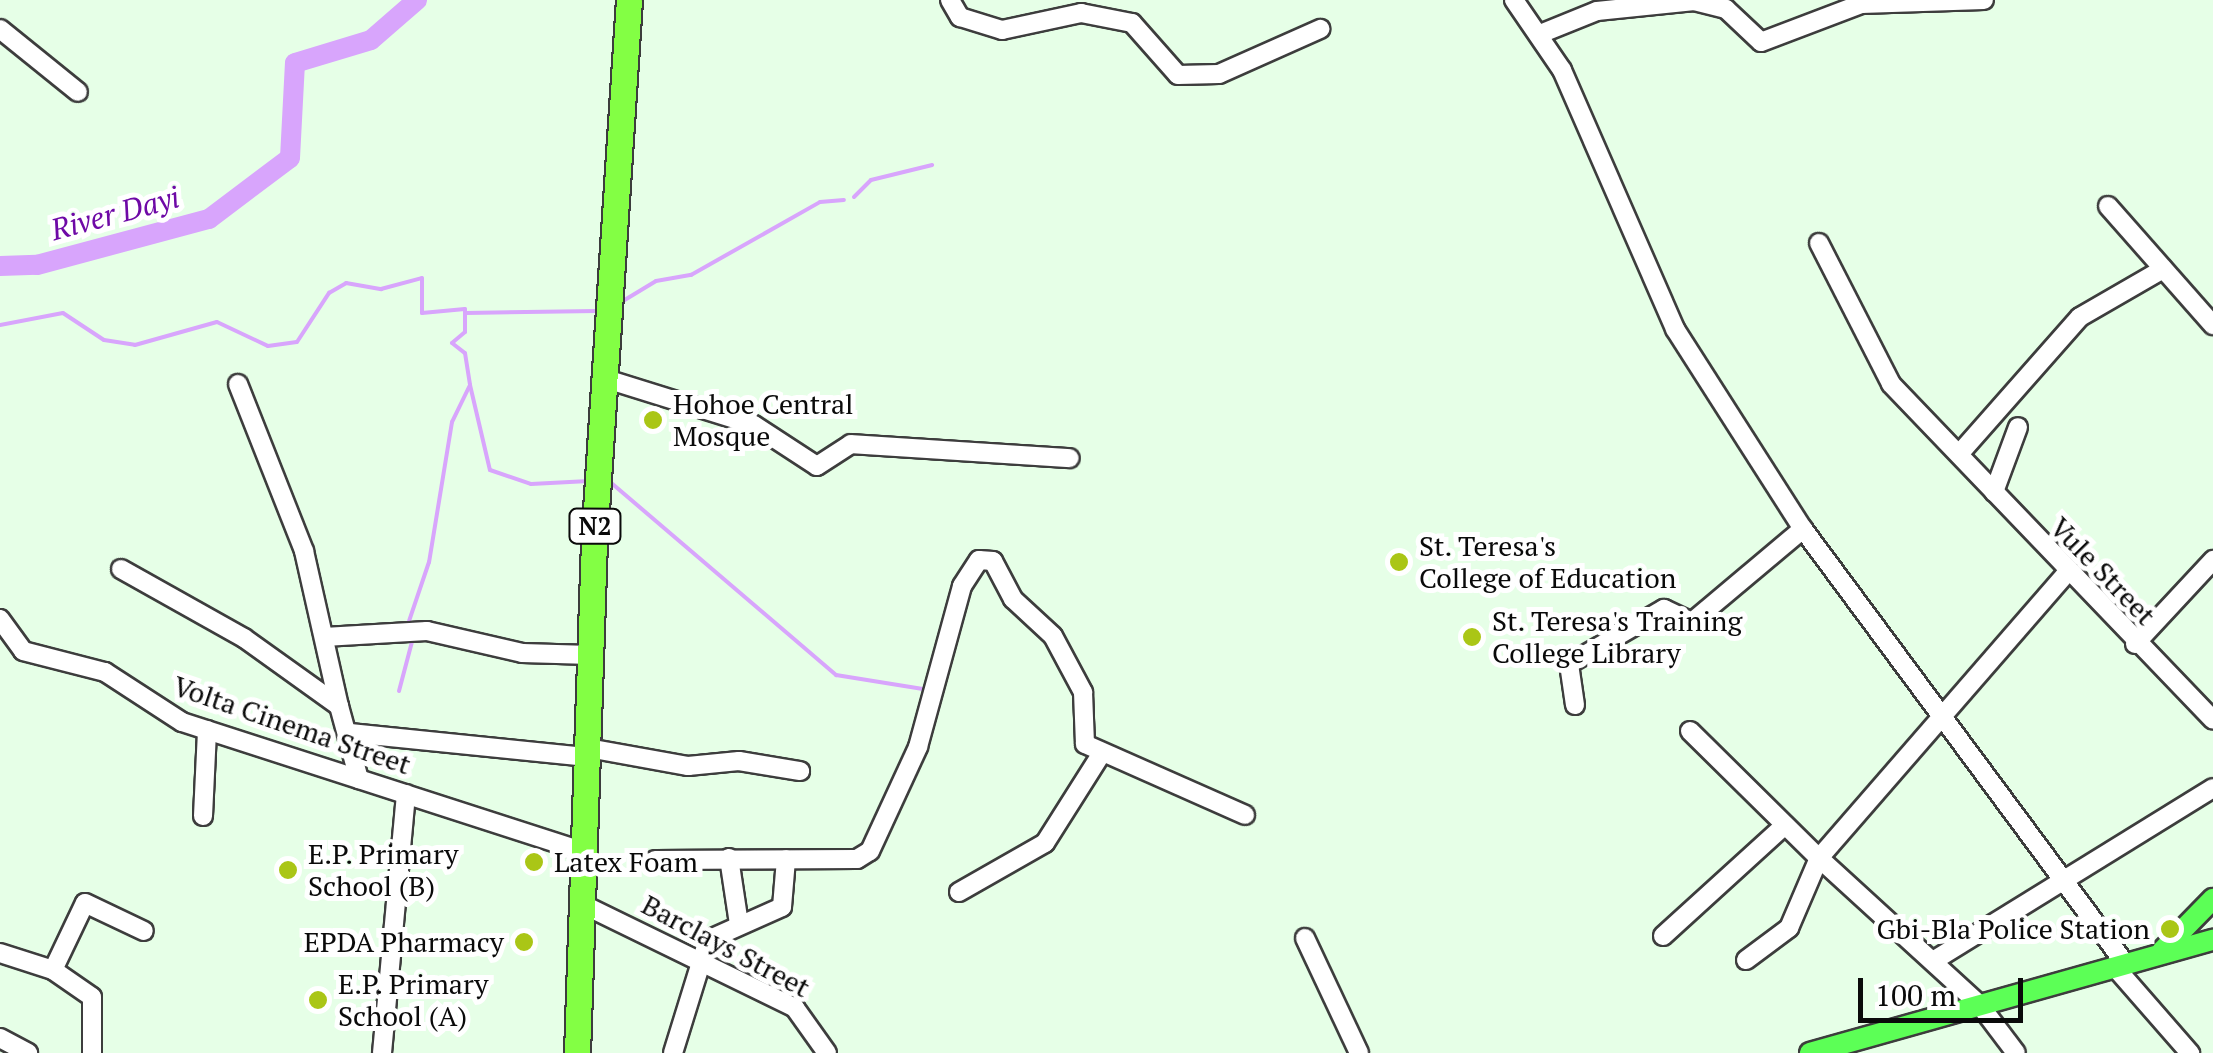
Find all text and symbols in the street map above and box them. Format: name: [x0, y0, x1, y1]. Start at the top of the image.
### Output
water label: River Dayi: [47, 179, 183, 247]
place label: Hohoe Central Mosque: [673, 387, 853, 453]
marker: Hohoe Central Mosque: [642, 409, 664, 431]
road number: N2: [568, 506, 622, 546]
street label: Vule Street: [2043, 510, 2163, 632]
place label: St. Teresa's College of Education: [1419, 529, 1676, 595]
marker: St. Teresa's College of Education: [1388, 551, 1410, 573]
place label: St. Teresa's Training College Library: [1492, 604, 1743, 670]
marker: St. Teresa's Training College Library: [1461, 626, 1483, 648]
street label: Volta Cinema Street: [169, 669, 415, 781]
place label: E.P. Primary School (B): [308, 837, 459, 903]
place label: Latex Foam: [554, 845, 698, 879]
marker: Latex Foam: [523, 851, 545, 873]
marker: E.P. Primary School (B): [277, 859, 299, 881]
street label: Barclays Street: [636, 888, 816, 1004]
place label: Gbi-Bla Police Station: [1876, 912, 2150, 946]
marker: Gbi-Bla Police Station: [2159, 918, 2181, 940]
place label: EPDA Pharmacy: [303, 925, 504, 959]
marker: EPDA Pharmacy: [513, 931, 535, 953]
scale bar: [1863, 958, 2028, 1020]
place label: E.P. Primary School (A): [338, 967, 489, 1033]
text: 100 m: [1875, 975, 1956, 1015]
marker: E.P. Primary School (A): [307, 989, 329, 1011]

